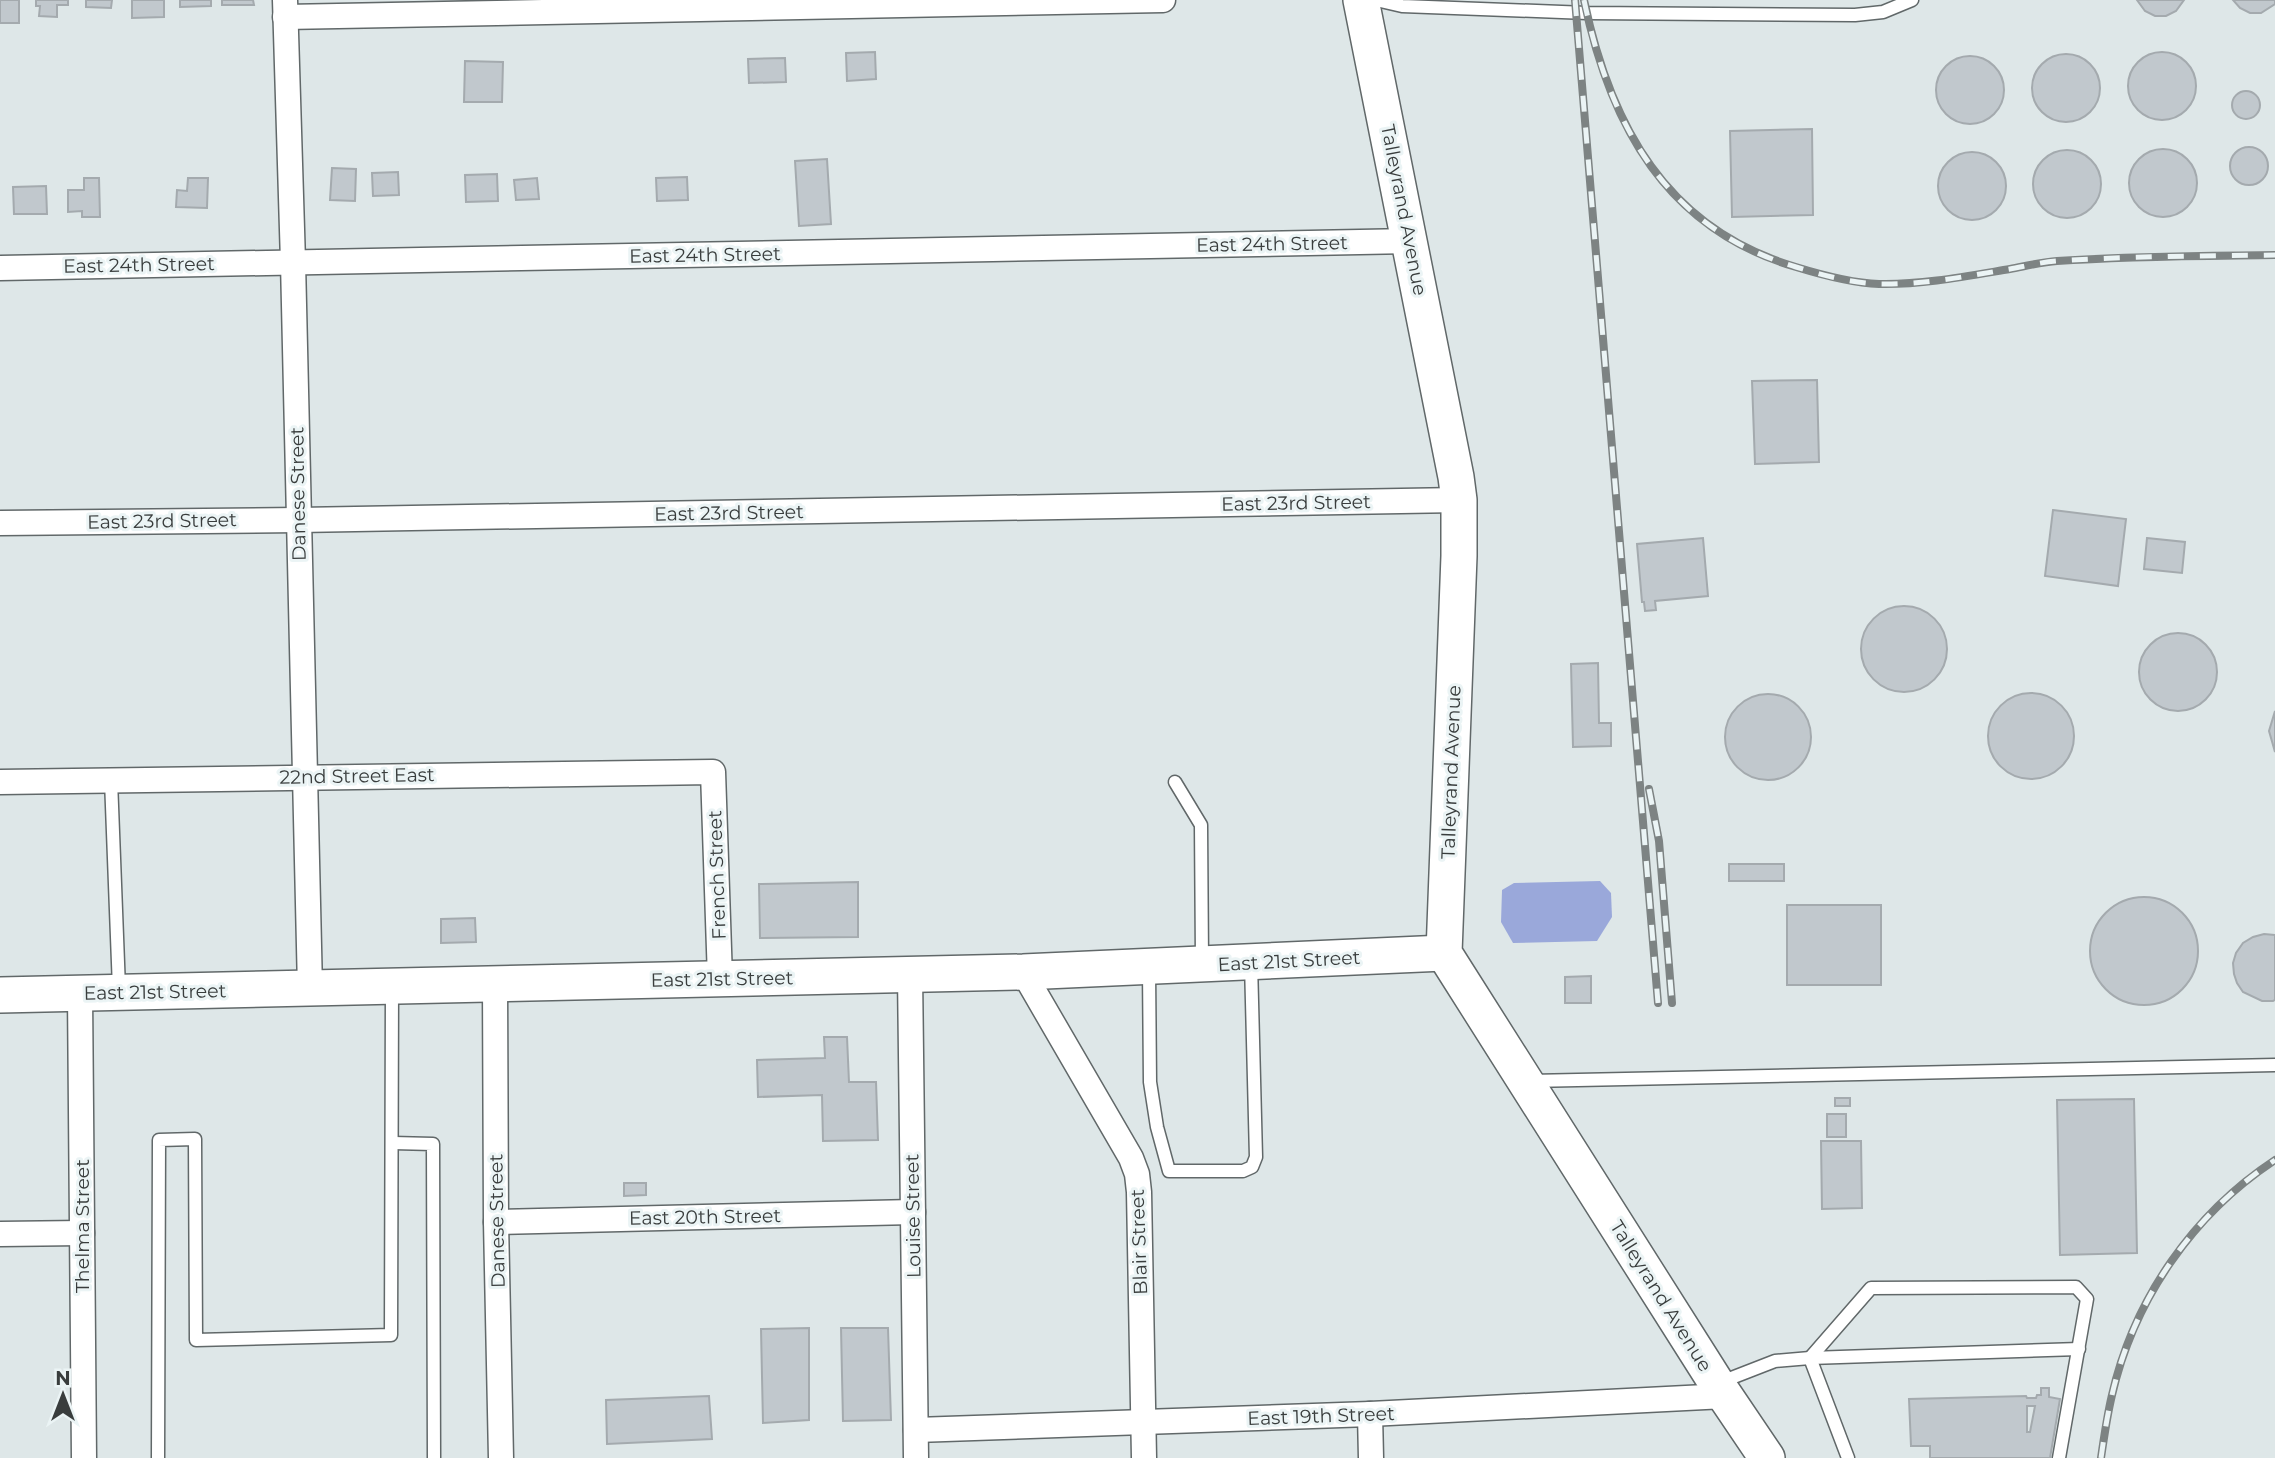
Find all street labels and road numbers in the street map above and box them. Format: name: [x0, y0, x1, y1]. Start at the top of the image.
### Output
street label: Talleyrand Avenue: [1376, 122, 1432, 298]
street label: East 24th Street: [1196, 231, 1348, 257]
street label: East 24th Street: [629, 242, 781, 268]
street label: East 24th Street: [63, 252, 215, 278]
street label: Danese Street: [285, 426, 311, 561]
street label: East 23rd Street: [1221, 490, 1371, 516]
street label: East 23rd Street: [654, 500, 804, 526]
street label: East 23rd Street: [87, 508, 237, 534]
street label: Talleyrand Avenue: [1436, 685, 1466, 859]
street label: 22nd Street East: [279, 763, 435, 789]
street label: French Street: [703, 810, 731, 940]
street label: East 21st Street: [1217, 946, 1361, 976]
street label: East 21st Street: [650, 966, 794, 992]
street label: East 21st Street: [83, 979, 227, 1005]
street label: Danese Street: [484, 1153, 510, 1288]
street label: Louise Street: [900, 1154, 926, 1278]
street label: Thelma Street: [71, 1159, 94, 1293]
street label: Blair Street: [1126, 1188, 1152, 1295]
street label: East 20th Street: [629, 1204, 782, 1230]
street label: Talleyrand Avenue: [1605, 1216, 1717, 1376]
street label: East 19th Street: [1247, 1402, 1395, 1430]

